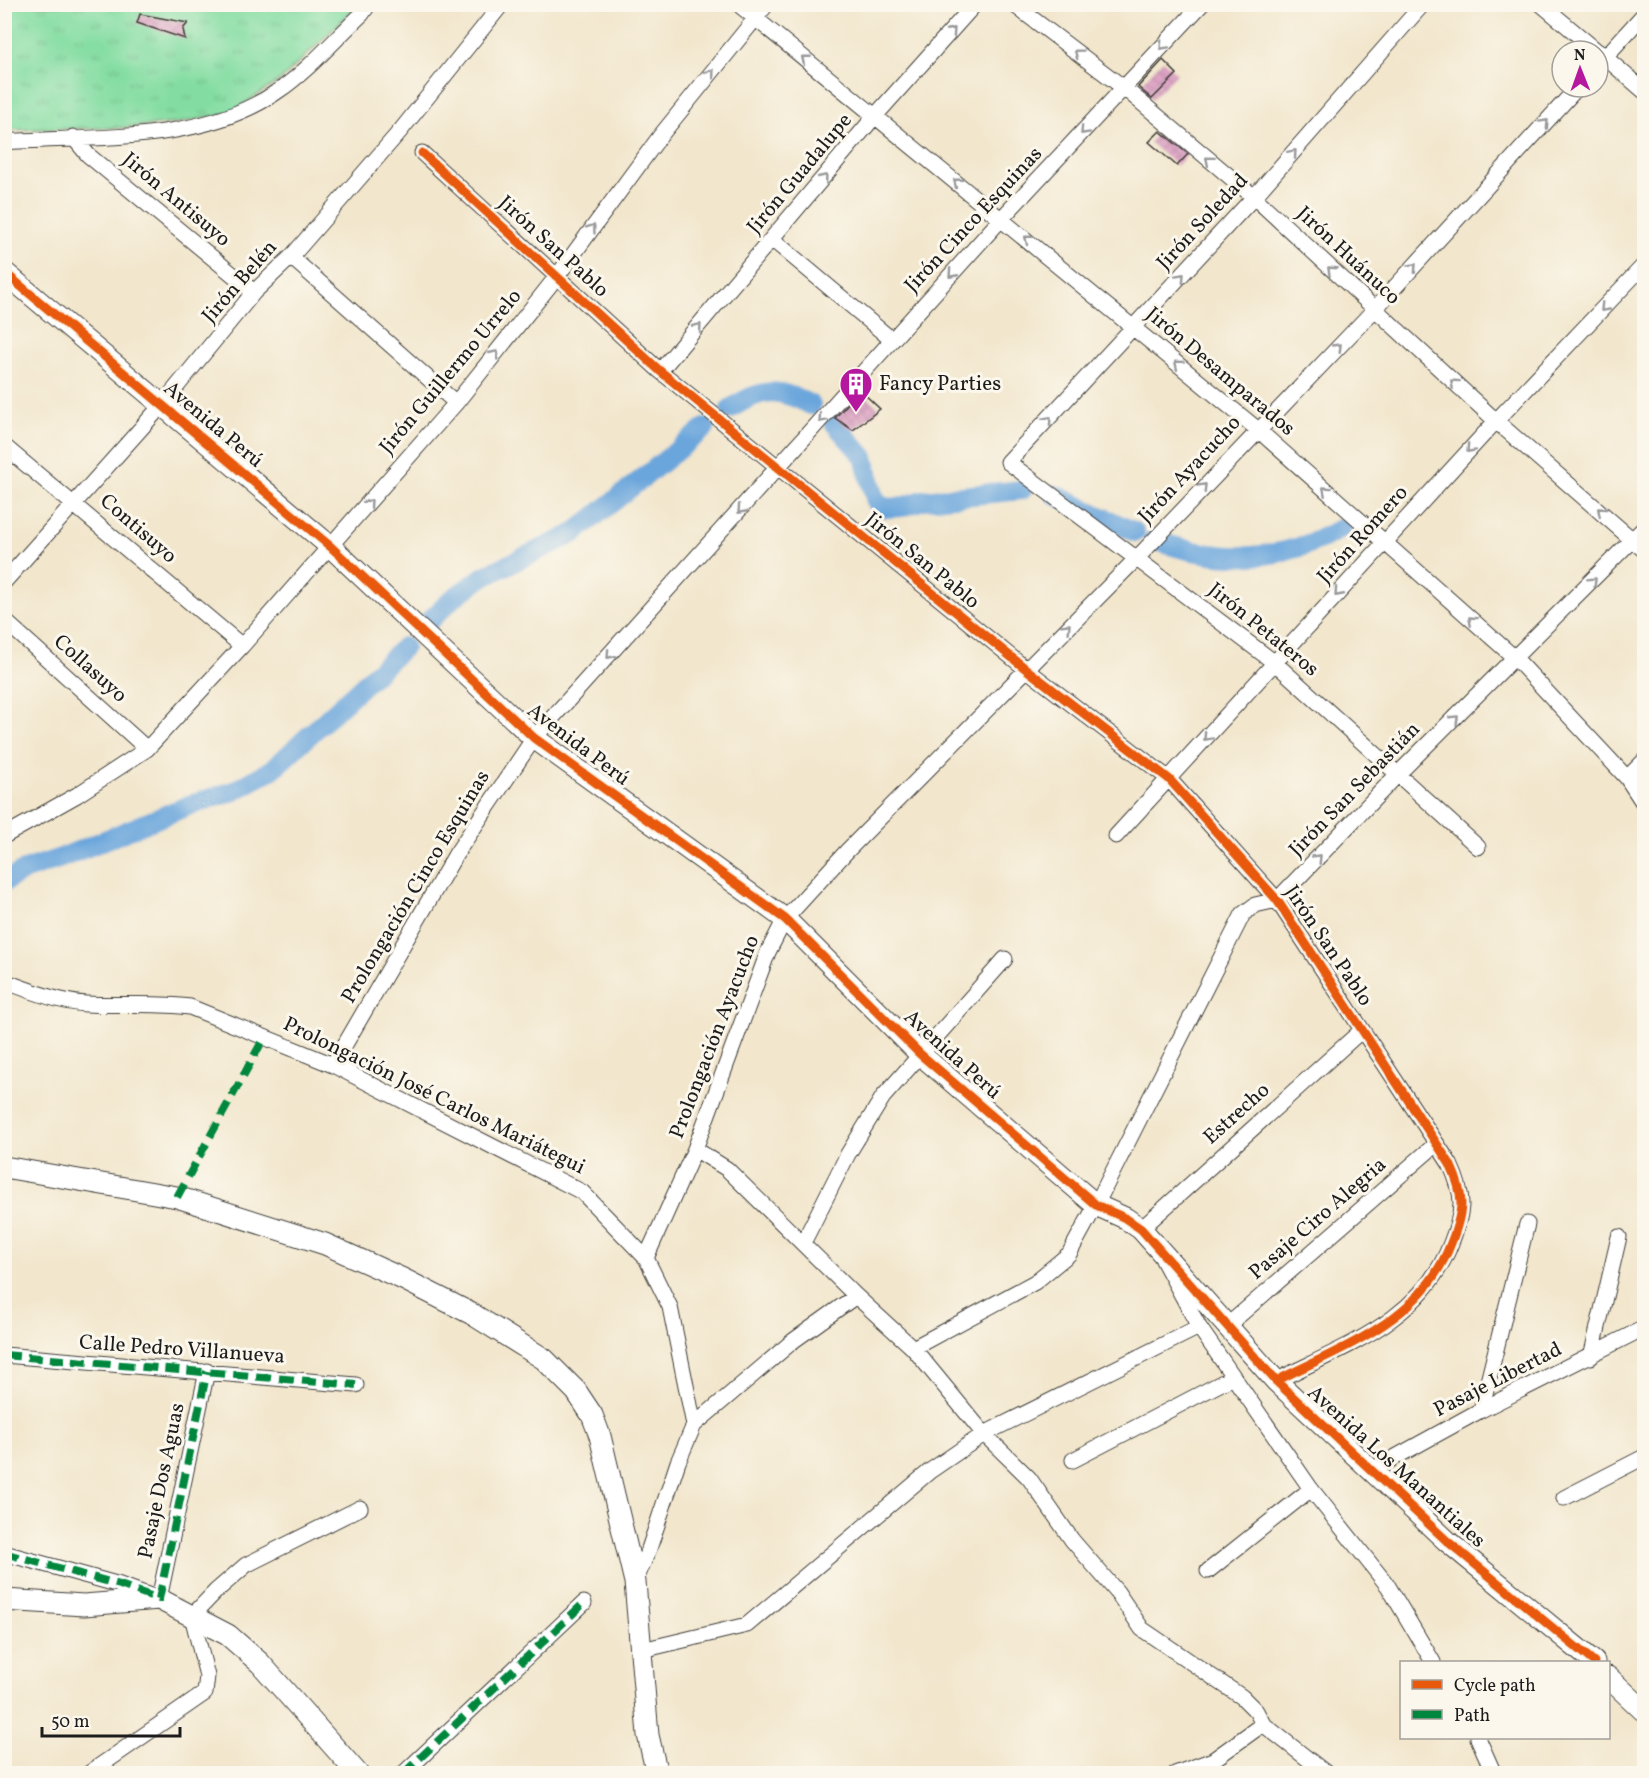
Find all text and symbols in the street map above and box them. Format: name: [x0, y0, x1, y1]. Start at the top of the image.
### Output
one-way arrow: [945, 27, 956, 37]
one-way arrow: [1160, 39, 1171, 50]
north arrow: [1550, 39, 1610, 99]
text: N: [1574, 45, 1586, 67]
one-way arrow: [1073, 49, 1084, 60]
one-way arrow: [801, 55, 812, 66]
one-way arrow: [704, 69, 715, 80]
street label: Jirón Guadalupe: [741, 107, 859, 241]
one-way arrow: [1538, 119, 1549, 130]
one-way arrow: [1081, 124, 1092, 135]
street label: Jirón Cinco Esquinas: [898, 140, 1050, 300]
street label: Jirón Antisuyo: [116, 146, 236, 254]
one-way arrow: [1286, 149, 1297, 160]
one-way arrow: [1205, 156, 1216, 167]
street label: Jirón Soledad: [1150, 167, 1256, 277]
one-way arrow: [817, 174, 828, 185]
one-way arrow: [953, 178, 964, 189]
street label: Jirón San Pablo: [491, 189, 615, 305]
street label: Jirón Huánuco: [1289, 200, 1407, 312]
one-way arrow: [585, 224, 596, 235]
street label: Jirón Belén: [196, 234, 284, 330]
one-way arrow: [1024, 236, 1035, 247]
one-way arrow: [1406, 263, 1417, 274]
one-way arrow: [1328, 266, 1338, 277]
one-way arrow: [948, 267, 959, 278]
one-way arrow: [1174, 273, 1185, 283]
street label: Jirón Guillermo Urrelo: [373, 283, 529, 461]
street label: Jirón Desamparados: [1139, 301, 1301, 443]
one-way arrow: [1600, 301, 1611, 311]
one-way arrow: [691, 323, 702, 334]
one-way arrow: [1331, 343, 1342, 353]
one-way arrow: [487, 350, 498, 361]
one-way arrow: [1174, 360, 1185, 371]
building icon: Fancy Parties: [838, 366, 874, 413]
place label: Fancy Parties: [879, 370, 1001, 399]
street label: Avenida Perú: [157, 375, 269, 475]
one-way arrow: [1450, 379, 1461, 390]
street label: Jirón Ayacucho: [1132, 409, 1248, 531]
one-way arrow: [818, 413, 829, 423]
one-way arrow: [1041, 416, 1052, 426]
one-way arrow: [1466, 443, 1477, 453]
street label: Jirón Romero: [1311, 479, 1415, 591]
one-way arrow: [1196, 484, 1207, 494]
one-way arrow: [1323, 486, 1333, 497]
street label: Contisuyo: [93, 487, 183, 571]
one-way arrow: [362, 499, 373, 510]
one-way arrow: [737, 504, 748, 514]
street label: Jirón San Pablo: [858, 506, 986, 616]
one-way arrow: [1597, 507, 1608, 518]
street label: Jirón Petateros: [1201, 576, 1325, 684]
one-way arrow: [1585, 578, 1596, 589]
one-way arrow: [1334, 586, 1345, 597]
one-way arrow: [1468, 616, 1479, 627]
one-way arrow: [1060, 624, 1071, 635]
street label: Collasuyo: [47, 628, 133, 710]
one-way arrow: [606, 648, 617, 658]
street label: Avenida Perú: [521, 697, 635, 793]
one-way arrow: [1448, 715, 1458, 726]
street label: Jirón San Sebastián: [1283, 716, 1427, 864]
one-way arrow: [1203, 731, 1214, 741]
street label: Prolongación Cinco Esquinas: [335, 765, 497, 1009]
one-way arrow: [1311, 854, 1322, 865]
street label: Jirón San Pablo: [1277, 880, 1379, 1012]
street label: Prolongación Ayacucho: [663, 931, 767, 1143]
street label: Avenida Perú: [897, 1003, 1007, 1107]
street label: Prolongación José Carlos Mariátegui: [278, 1010, 590, 1182]
street label: Estrecho: [1197, 1076, 1277, 1152]
street label: Pasaje Ciro Alegria: [1243, 1151, 1393, 1287]
street label: Calle Pedro Villanueva: [78, 1328, 286, 1372]
street label: Pasaje Libertad: [1429, 1335, 1567, 1425]
street label: Avenida Los Manantiales: [1301, 1379, 1491, 1555]
street label: Pasaje Dos Aguas: [131, 1400, 193, 1562]
legend: [1400, 1661, 1610, 1739]
text: Cycle path: [1454, 1674, 1536, 1699]
scale bar: [42, 1700, 180, 1738]
text: Path: [1454, 1704, 1490, 1729]
text: 50 m: [51, 1710, 90, 1735]

